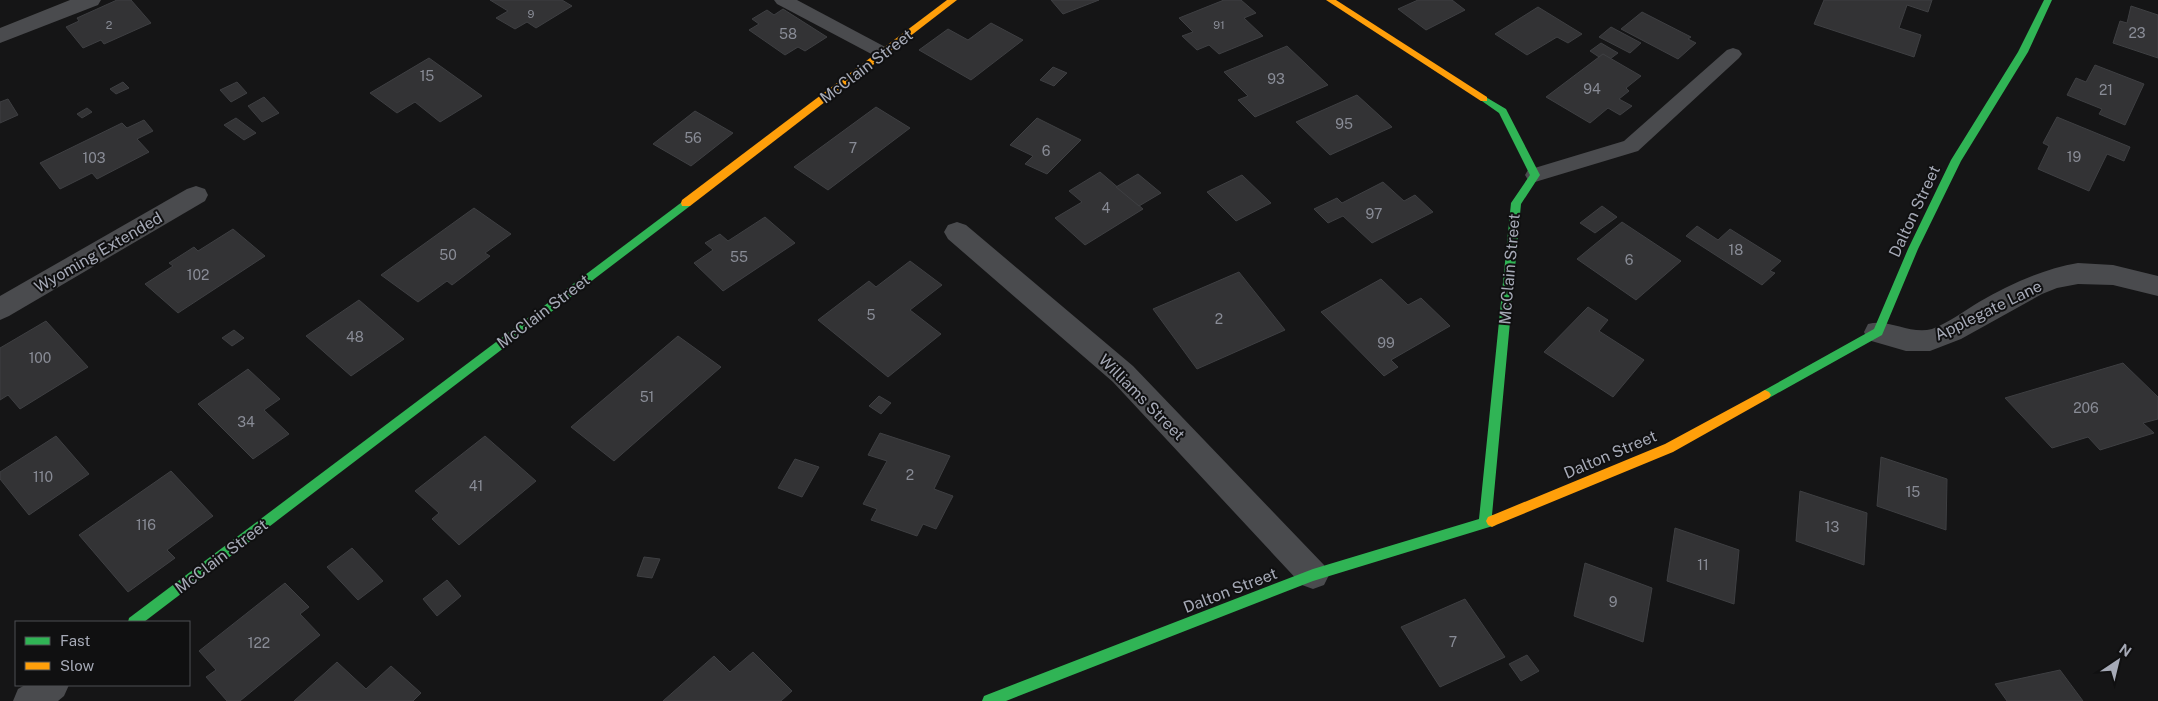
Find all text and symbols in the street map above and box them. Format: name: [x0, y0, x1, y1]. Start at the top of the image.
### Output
house number: 9: [528, 8, 535, 20]
house number: 2: [106, 19, 113, 31]
house number: 91: [1213, 19, 1225, 31]
street label: McClain Street: [816, 25, 916, 107]
house number: 23: [2128, 25, 2146, 41]
house number: 58: [779, 26, 797, 42]
house number: 15: [420, 68, 434, 84]
house number: 93: [1267, 71, 1285, 87]
house number: 94: [1583, 81, 1601, 97]
house number: 21: [2099, 82, 2113, 98]
house number: 95: [1335, 116, 1353, 132]
house number: 56: [684, 130, 702, 146]
house number: 7: [849, 140, 857, 156]
house number: 6: [1042, 143, 1051, 159]
house number: 19: [2067, 149, 2081, 165]
house number: 103: [83, 150, 106, 166]
street label: Dalton Street: [1885, 162, 1944, 260]
house number: 4: [1102, 200, 1111, 216]
house number: 97: [1366, 206, 1382, 222]
street label: Wyoming Extended: [31, 208, 166, 297]
street label: McClain Street: [1495, 213, 1524, 325]
house number: 18: [1729, 242, 1743, 258]
house number: 50: [439, 247, 457, 263]
house number: 55: [730, 249, 748, 265]
house number: 6: [1625, 252, 1634, 268]
house number: 102: [187, 267, 209, 283]
street label: McClain Street: [493, 270, 593, 352]
street label: Applegate Lane: [1931, 276, 2045, 345]
house number: 5: [867, 307, 876, 323]
house number: 2: [1215, 311, 1223, 327]
house number: 48: [346, 329, 364, 345]
house number: 99: [1377, 335, 1395, 351]
house number: 100: [29, 350, 51, 366]
street label: Williams Street: [1095, 350, 1189, 444]
house number: 51: [640, 389, 654, 405]
house number: 206: [2073, 400, 2099, 416]
house number: 34: [237, 414, 255, 430]
street label: Dalton Street: [1561, 426, 1660, 483]
house number: 2: [906, 467, 914, 483]
house number: 110: [33, 469, 53, 485]
house number: 41: [469, 478, 483, 494]
house number: 15: [1906, 484, 1920, 500]
street label: McClain Street: [171, 515, 271, 597]
house number: 116: [136, 517, 156, 533]
house number: 13: [1825, 519, 1839, 535]
house number: 11: [1697, 557, 1709, 573]
street label: Dalton Street: [1181, 564, 1280, 617]
house number: 9: [1609, 594, 1618, 610]
legend: [15, 621, 190, 686]
text: Fast: [60, 632, 90, 649]
house number: 7: [1449, 634, 1457, 650]
house number: 122: [248, 635, 270, 651]
north arrow: [2093, 636, 2143, 686]
text: N: [2116, 641, 2135, 660]
text: Slow: [60, 657, 95, 674]

